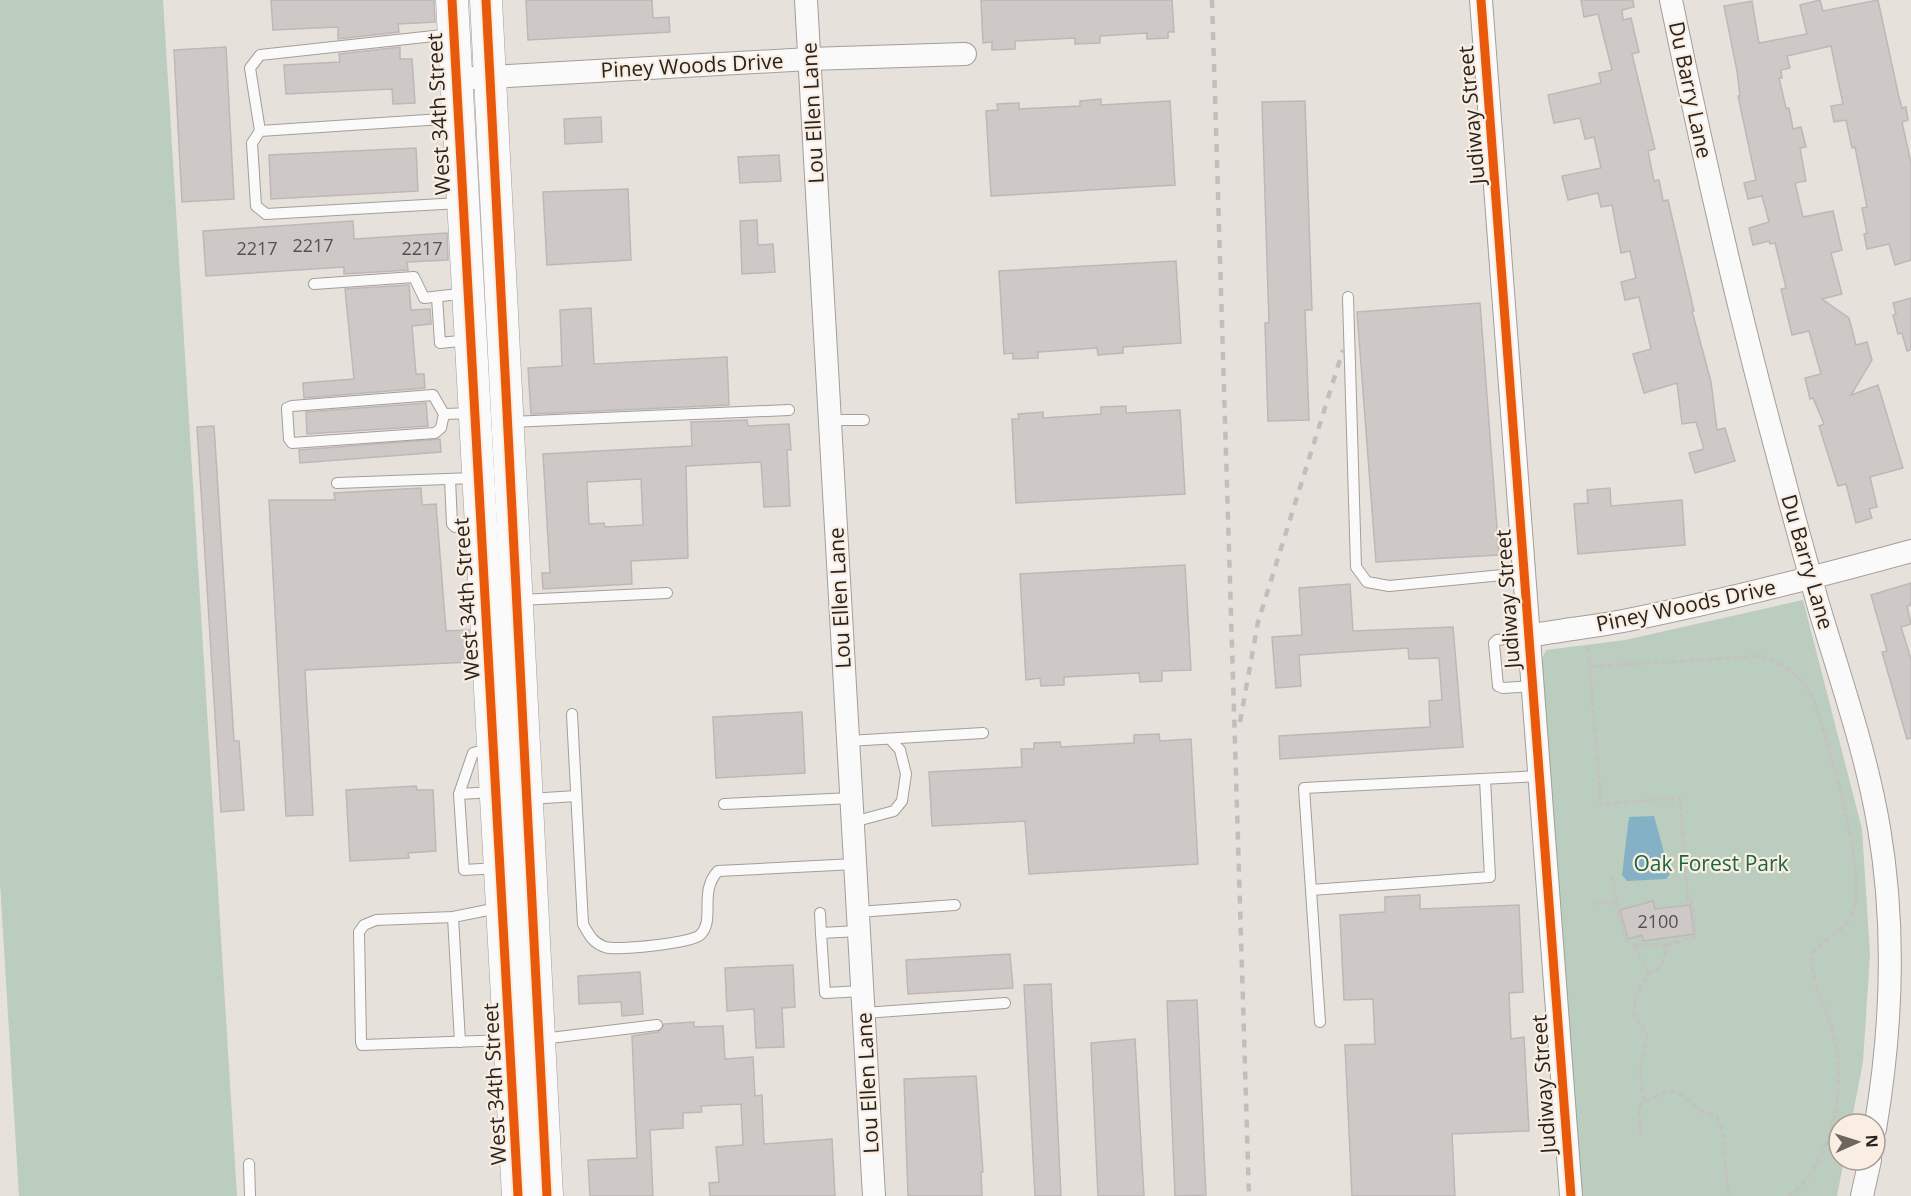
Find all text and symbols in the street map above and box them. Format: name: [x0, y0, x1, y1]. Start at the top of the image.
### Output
street label: Du Barry Lane: [1663, 19, 1719, 161]
street label: West 34th Street: [420, 32, 456, 196]
street label: Lou Ellen Lane: [794, 42, 830, 185]
street label: Judiway Street: [1451, 45, 1491, 188]
street label: Piney Woods Drive: [600, 46, 784, 84]
house number: 2217: [292, 233, 334, 257]
house number: 2217: [236, 236, 278, 260]
house number: 2217: [401, 236, 443, 260]
street label: Du Barry Lane: [1775, 491, 1841, 633]
street label: West 34th Street: [446, 517, 486, 681]
street label: Lou Ellen Lane: [821, 527, 857, 670]
street label: Judiway Street: [1488, 529, 1526, 671]
street label: Piney Woods Drive: [1593, 572, 1778, 638]
park label: Oak Forest Park: [1633, 849, 1789, 877]
house number: 2100: [1637, 909, 1679, 933]
street label: West 34th Street: [476, 1002, 512, 1166]
street label: Lou Ellen Lane: [849, 1012, 885, 1155]
street label: Judiway Street: [1524, 1014, 1562, 1156]
north arrow: [1827, 1112, 1887, 1172]
text: N: [1861, 1134, 1883, 1148]

